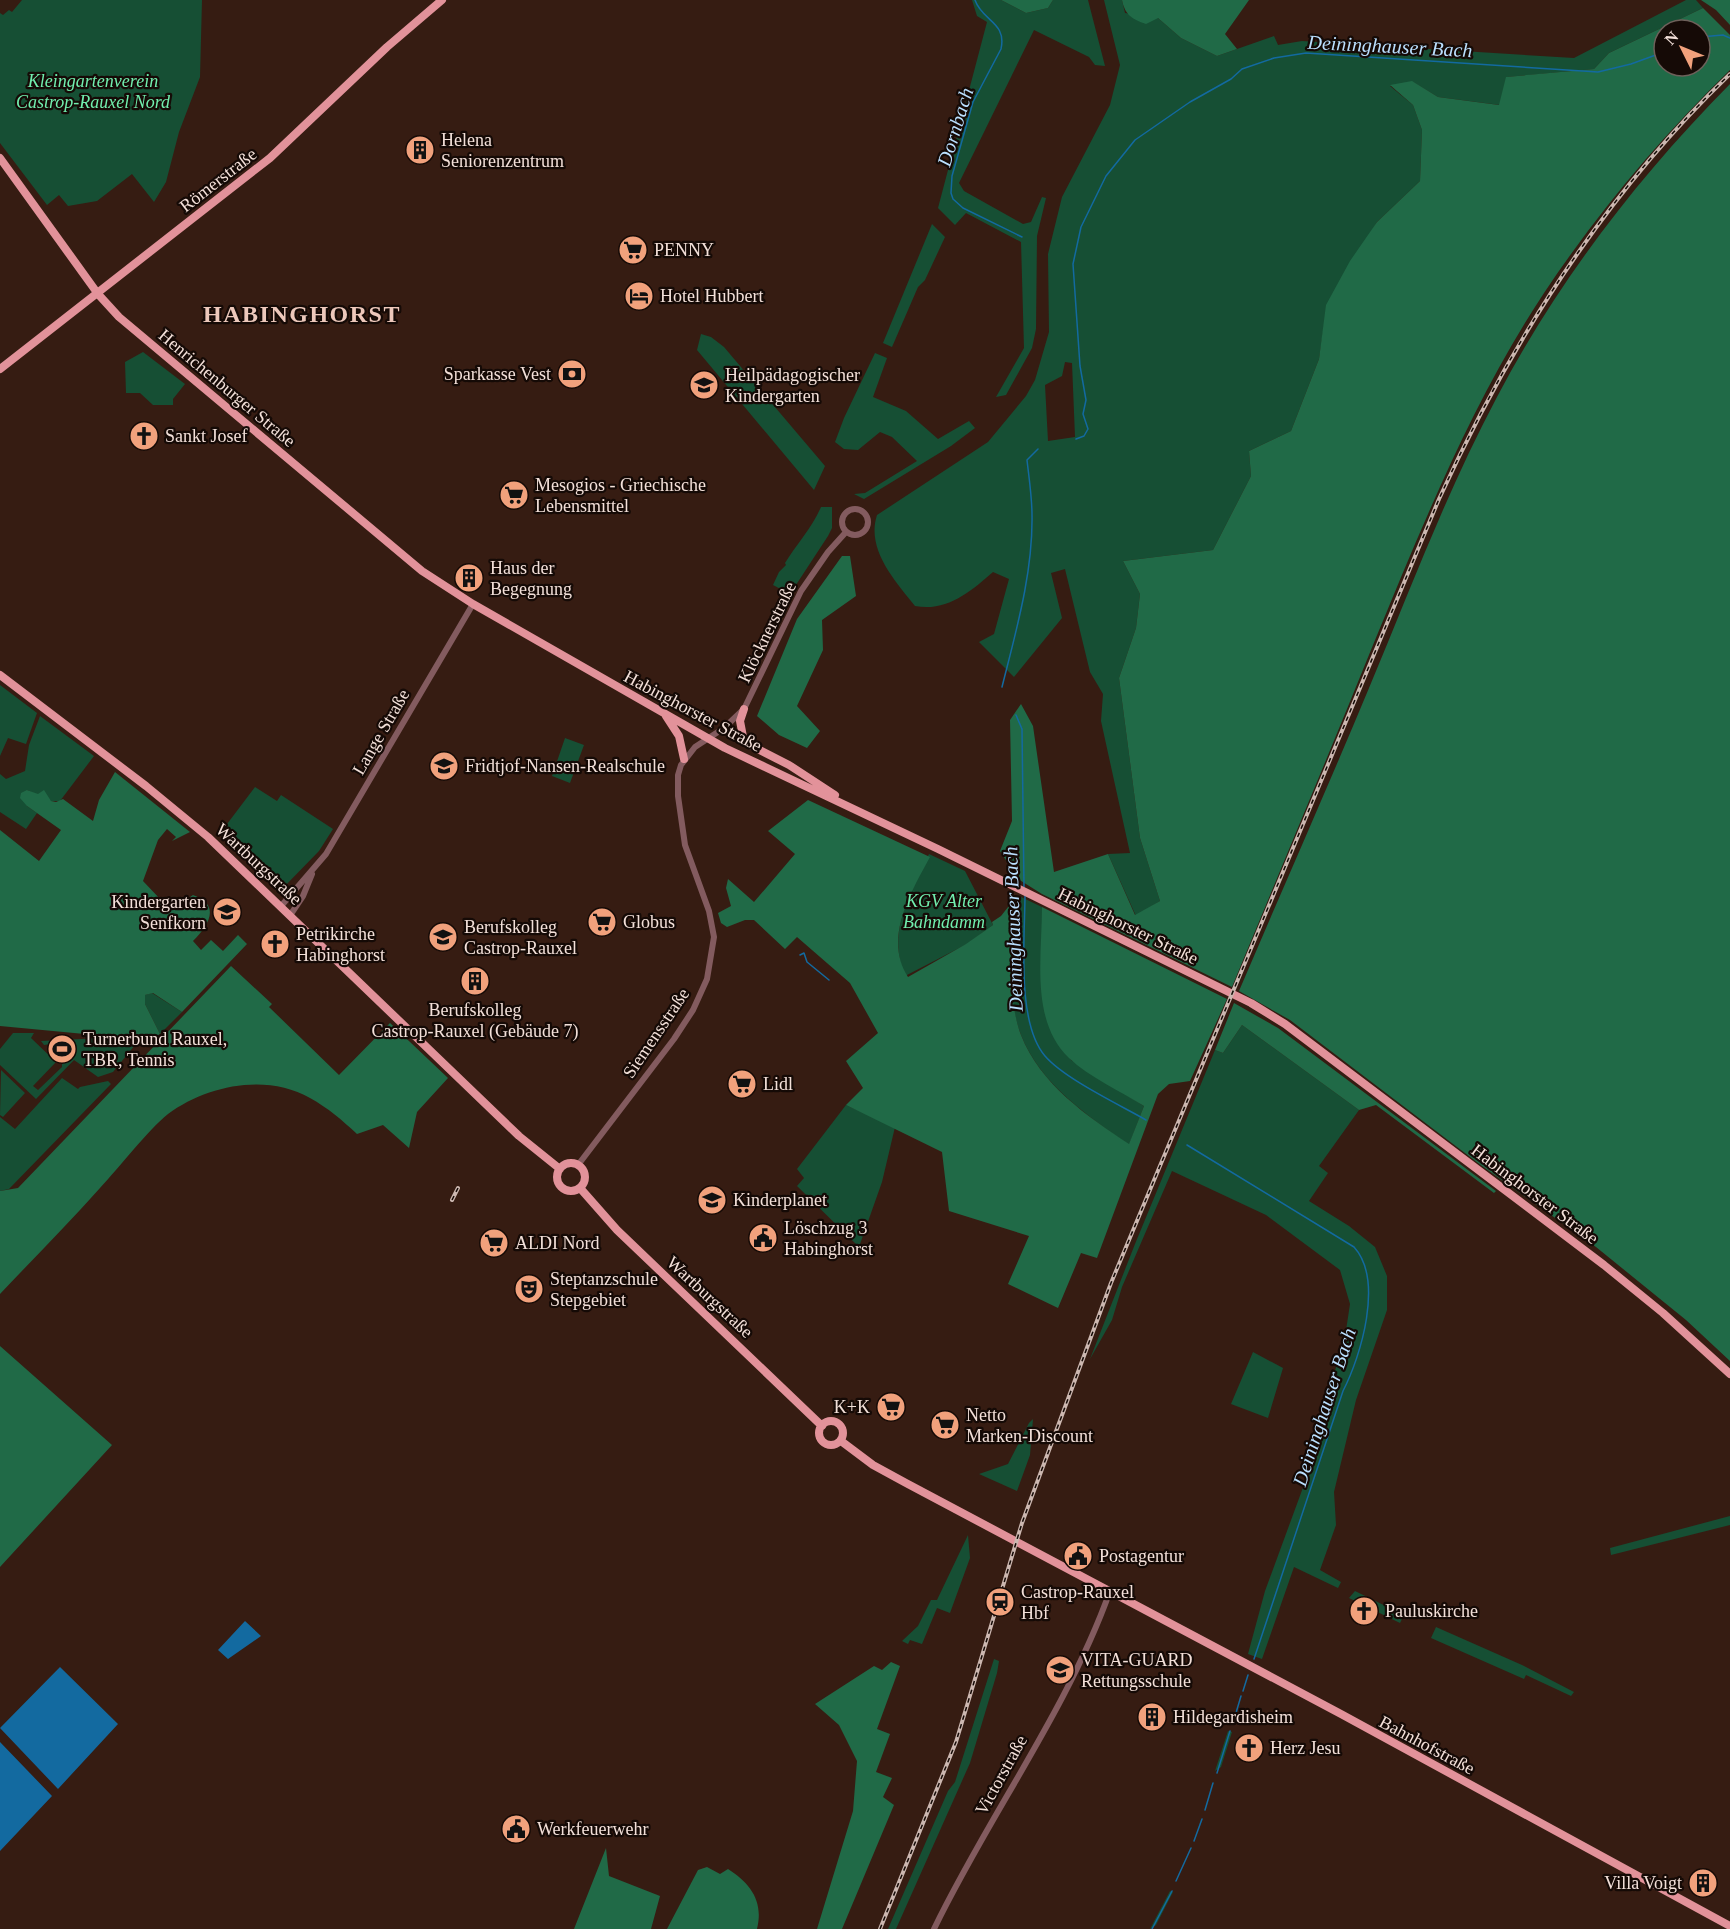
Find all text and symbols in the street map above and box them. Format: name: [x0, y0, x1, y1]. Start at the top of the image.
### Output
north arrow: [1652, 18, 1712, 78]
text: N: [1661, 28, 1682, 48]
water label: Deininghauser Bach: [1306, 31, 1473, 62]
park label: Kleingartenverein Castrop-Rauxel Nord: [16, 71, 171, 112]
water label: Dornbach: [932, 85, 977, 170]
place label: Helena Seniorenzentrum: [441, 130, 564, 171]
building icon: Helena Seniorenzentrum: [404, 134, 436, 166]
street label: Römerstraße: [176, 144, 260, 216]
supermarket icon: PENNY: [617, 234, 649, 266]
place label: PENNY: [654, 240, 714, 260]
hotel icon: Hotel Hubbert: [623, 280, 655, 312]
place label: Hotel Hubbert: [660, 286, 763, 306]
district label: HABINGHORST: [203, 301, 401, 327]
street label: Henrichenburger Straße: [155, 325, 299, 451]
bank icon: Sparkasse Vest: [556, 358, 588, 390]
place label: Sparkasse Vest: [444, 364, 551, 384]
place label: Heilpädagogischer Kindergarten: [725, 365, 860, 406]
school or university icon: Heilpädagogischer Kindergarten: [688, 369, 720, 401]
church icon: Sankt Josef: [128, 420, 160, 452]
place label: Sankt Josef: [165, 426, 248, 446]
place label: Mesogios - Griechische Lebensmittel: [535, 475, 706, 516]
supermarket icon: Mesogios - Griechische Lebensmittel: [498, 479, 530, 511]
place label: Haus der Begegnung: [490, 558, 572, 599]
building icon: Haus der Begegnung: [453, 562, 485, 594]
street label: Klöcknerstraße: [734, 578, 800, 686]
street label: Habinghorster Straße: [621, 666, 765, 756]
street label: Lange Straße: [348, 686, 414, 778]
school or university icon: Fridtjof-Nansen-Realschule: [428, 750, 460, 782]
place label: Fridtjof-Nansen-Realschule: [465, 756, 665, 776]
street label: Wartburgstraße: [212, 819, 306, 909]
water label: Deininghauser Bach: [999, 846, 1028, 1013]
street label: Habinghorster Straße: [1055, 883, 1201, 969]
park label: KGV Alter Bahndamm: [903, 891, 985, 932]
place label: Kindergarten Senfkorn: [111, 892, 206, 933]
school or university icon: Kindergarten Senfkorn: [211, 896, 243, 928]
supermarket icon: Globus: [586, 906, 618, 938]
place label: Globus: [623, 912, 675, 932]
place label: Berufskolleg Castrop-Rauxel: [464, 917, 577, 958]
school or university icon: Berufskolleg Castrop-Rauxel: [427, 921, 459, 953]
place label: Petrikirche Habinghorst: [296, 924, 385, 965]
church icon: Petrikirche Habinghorst: [259, 928, 291, 960]
building icon: Berufskolleg Castrop-Rauxel (Gebäude 7): [459, 965, 491, 997]
street label: Siemensstraße: [619, 984, 693, 1082]
place label: Berufskolleg Castrop-Rauxel (Gebäude 7): [372, 1000, 578, 1042]
place label: Turnerbund Rauxel, TBR, Tennis: [83, 1029, 227, 1070]
sports icon: Turnerbund Rauxel, TBR, Tennis: [46, 1033, 78, 1065]
supermarket icon: Lidl: [726, 1068, 758, 1100]
place label: Lidl: [763, 1074, 793, 1094]
street label: Habinghorster Straße: [1468, 1140, 1602, 1248]
school or university icon: Kinderplanet: [696, 1184, 728, 1216]
place label: Kinderplanet: [733, 1190, 827, 1210]
place label: Löschzug 3 Habinghorst: [784, 1218, 873, 1259]
public building icon: Löschzug 3 Habinghorst: [747, 1222, 779, 1254]
supermarket icon: ALDI Nord: [478, 1227, 510, 1259]
place label: ALDI Nord: [515, 1233, 599, 1253]
street label: Wartburgstraße: [663, 1252, 757, 1342]
place label: Steptanzschule Stepgebiet: [550, 1269, 658, 1310]
theatre icon: Steptanzschule Stepgebiet: [513, 1273, 545, 1305]
water label: Deininghauser Bach: [1288, 1325, 1361, 1490]
supermarket icon: K+K: [875, 1391, 907, 1423]
place label: K+K: [834, 1397, 870, 1417]
place label: Netto Marken-Discount: [966, 1405, 1093, 1446]
supermarket icon: Netto Marken-Discount: [929, 1409, 961, 1441]
public building icon: Postagentur: [1062, 1540, 1094, 1572]
place label: Postagentur: [1099, 1546, 1184, 1566]
place label: Castrop-Rauxel Hbf: [1021, 1582, 1134, 1623]
station icon: Castrop-Rauxel Hbf: [984, 1586, 1016, 1618]
church icon: Pauluskirche: [1348, 1595, 1380, 1627]
place label: Pauluskirche: [1385, 1601, 1478, 1621]
place label: VITA-GUARD Rettungsschule: [1081, 1650, 1193, 1691]
school or university icon: VITA-GUARD Rettungsschule: [1044, 1654, 1076, 1686]
building icon: Hildegardisheim: [1136, 1701, 1168, 1733]
place label: Hildegardisheim: [1173, 1707, 1293, 1727]
street label: Bahnhofstraße: [1376, 1712, 1478, 1778]
street label: Victorstraße: [971, 1732, 1031, 1818]
church icon: Herz Jesu: [1233, 1732, 1265, 1764]
place label: Herz Jesu: [1270, 1738, 1340, 1758]
public building icon: Werkfeuerwehr: [500, 1813, 532, 1845]
place label: Werkfeuerwehr: [537, 1819, 648, 1839]
building icon: Villa Voigt: [1687, 1867, 1719, 1899]
place label: Villa Voigt: [1604, 1873, 1682, 1893]

